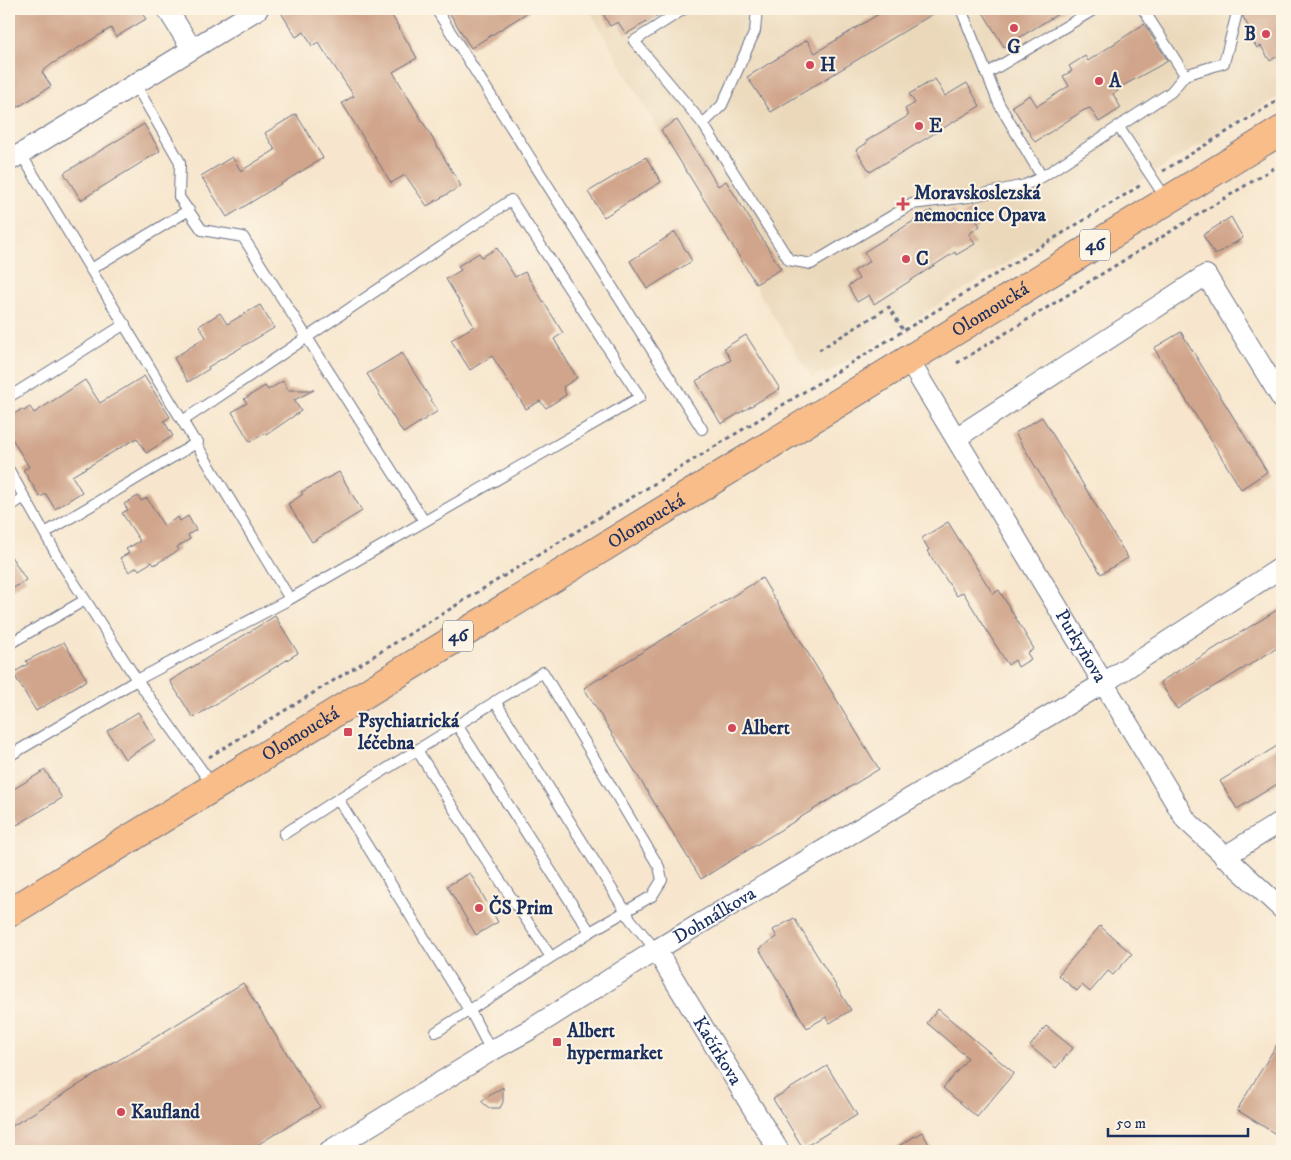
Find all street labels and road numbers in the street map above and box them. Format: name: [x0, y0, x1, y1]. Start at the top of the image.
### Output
road number: 46: [1080, 230, 1110, 260]
street label: Olomoucká: [947, 277, 1033, 342]
street label: Olomoucká: [603, 489, 689, 554]
street label: Purkyňova: [1050, 605, 1112, 687]
road number: 46: [443, 620, 473, 652]
street label: Olomoucká: [257, 701, 343, 766]
street label: Dohnálkova: [669, 882, 760, 949]
street label: Kačírkova: [688, 1012, 747, 1089]

